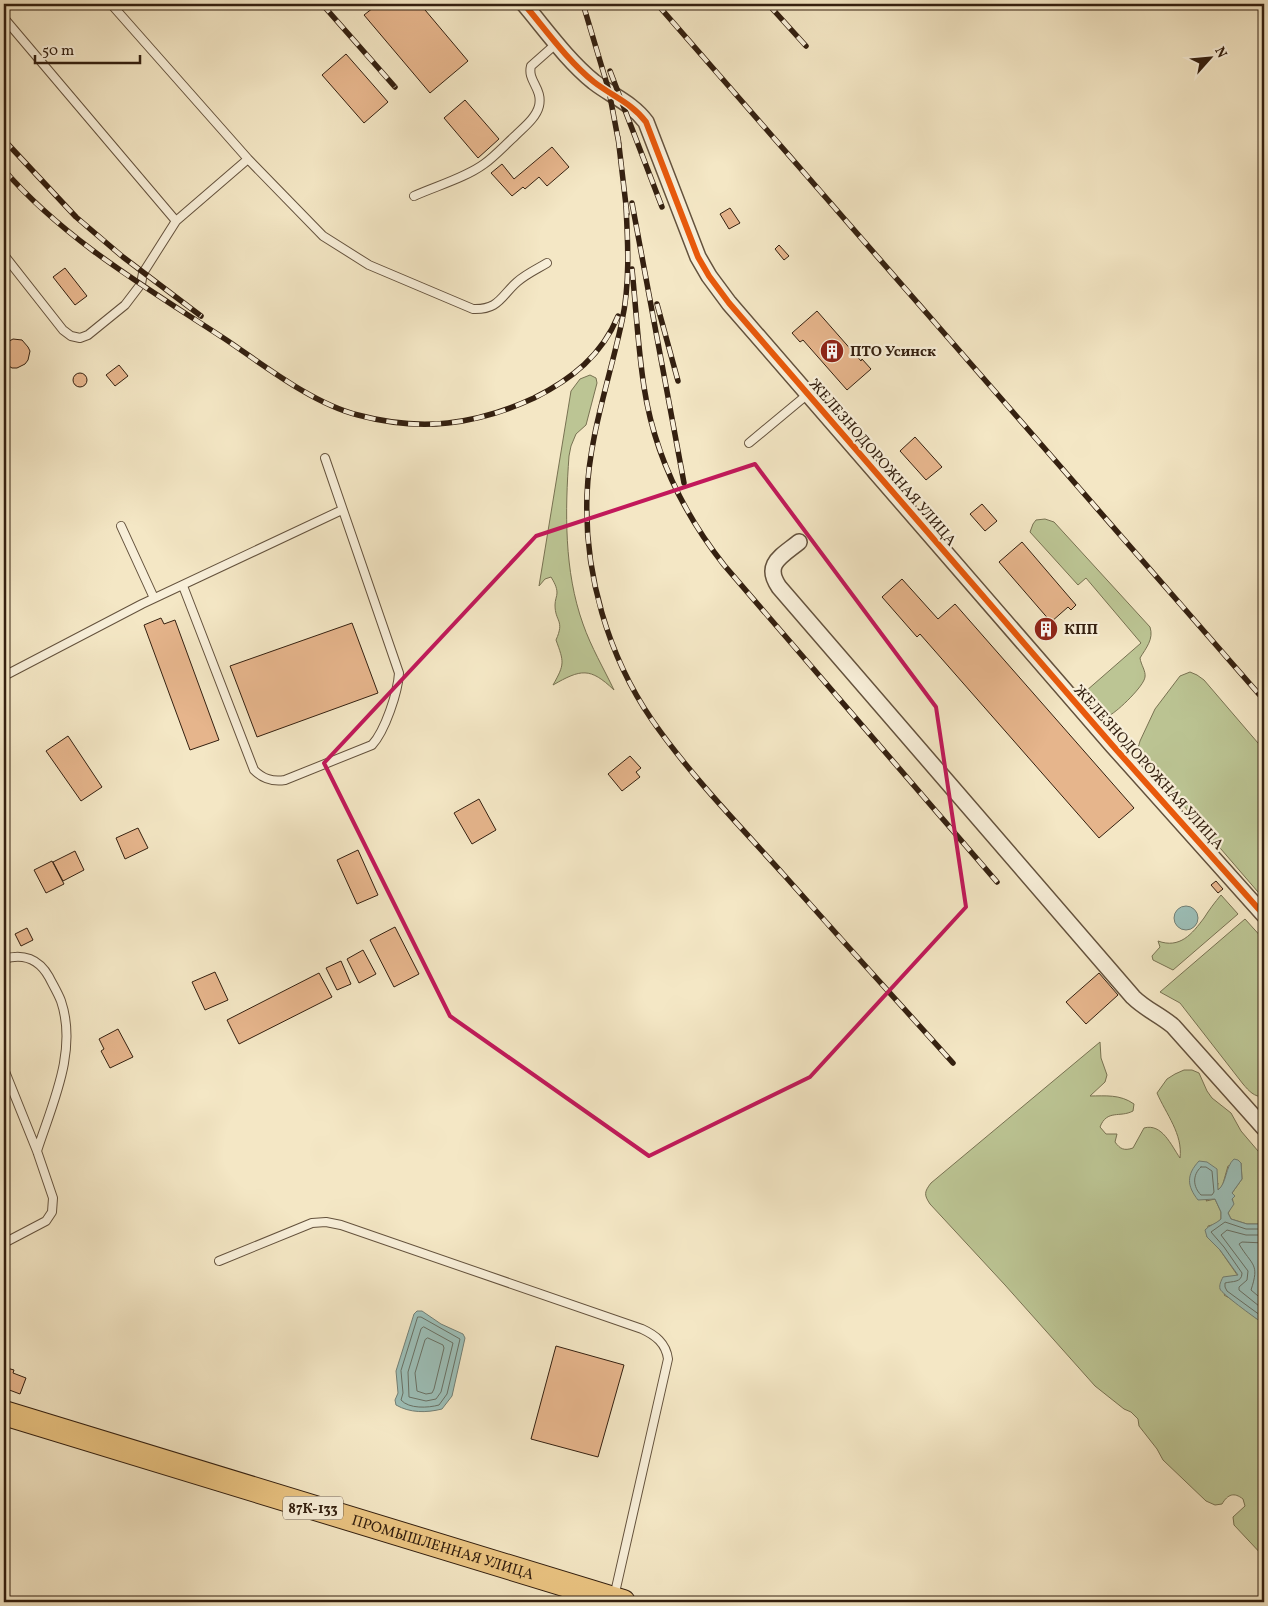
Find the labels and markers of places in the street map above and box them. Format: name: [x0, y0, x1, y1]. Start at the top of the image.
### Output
building icon: ПТО Усинск: [819, 338, 845, 364]
place label: ПТО Усинск: [850, 342, 936, 363]
building icon: КПП: [1033, 616, 1059, 642]
place label: КПП: [1064, 620, 1098, 641]

